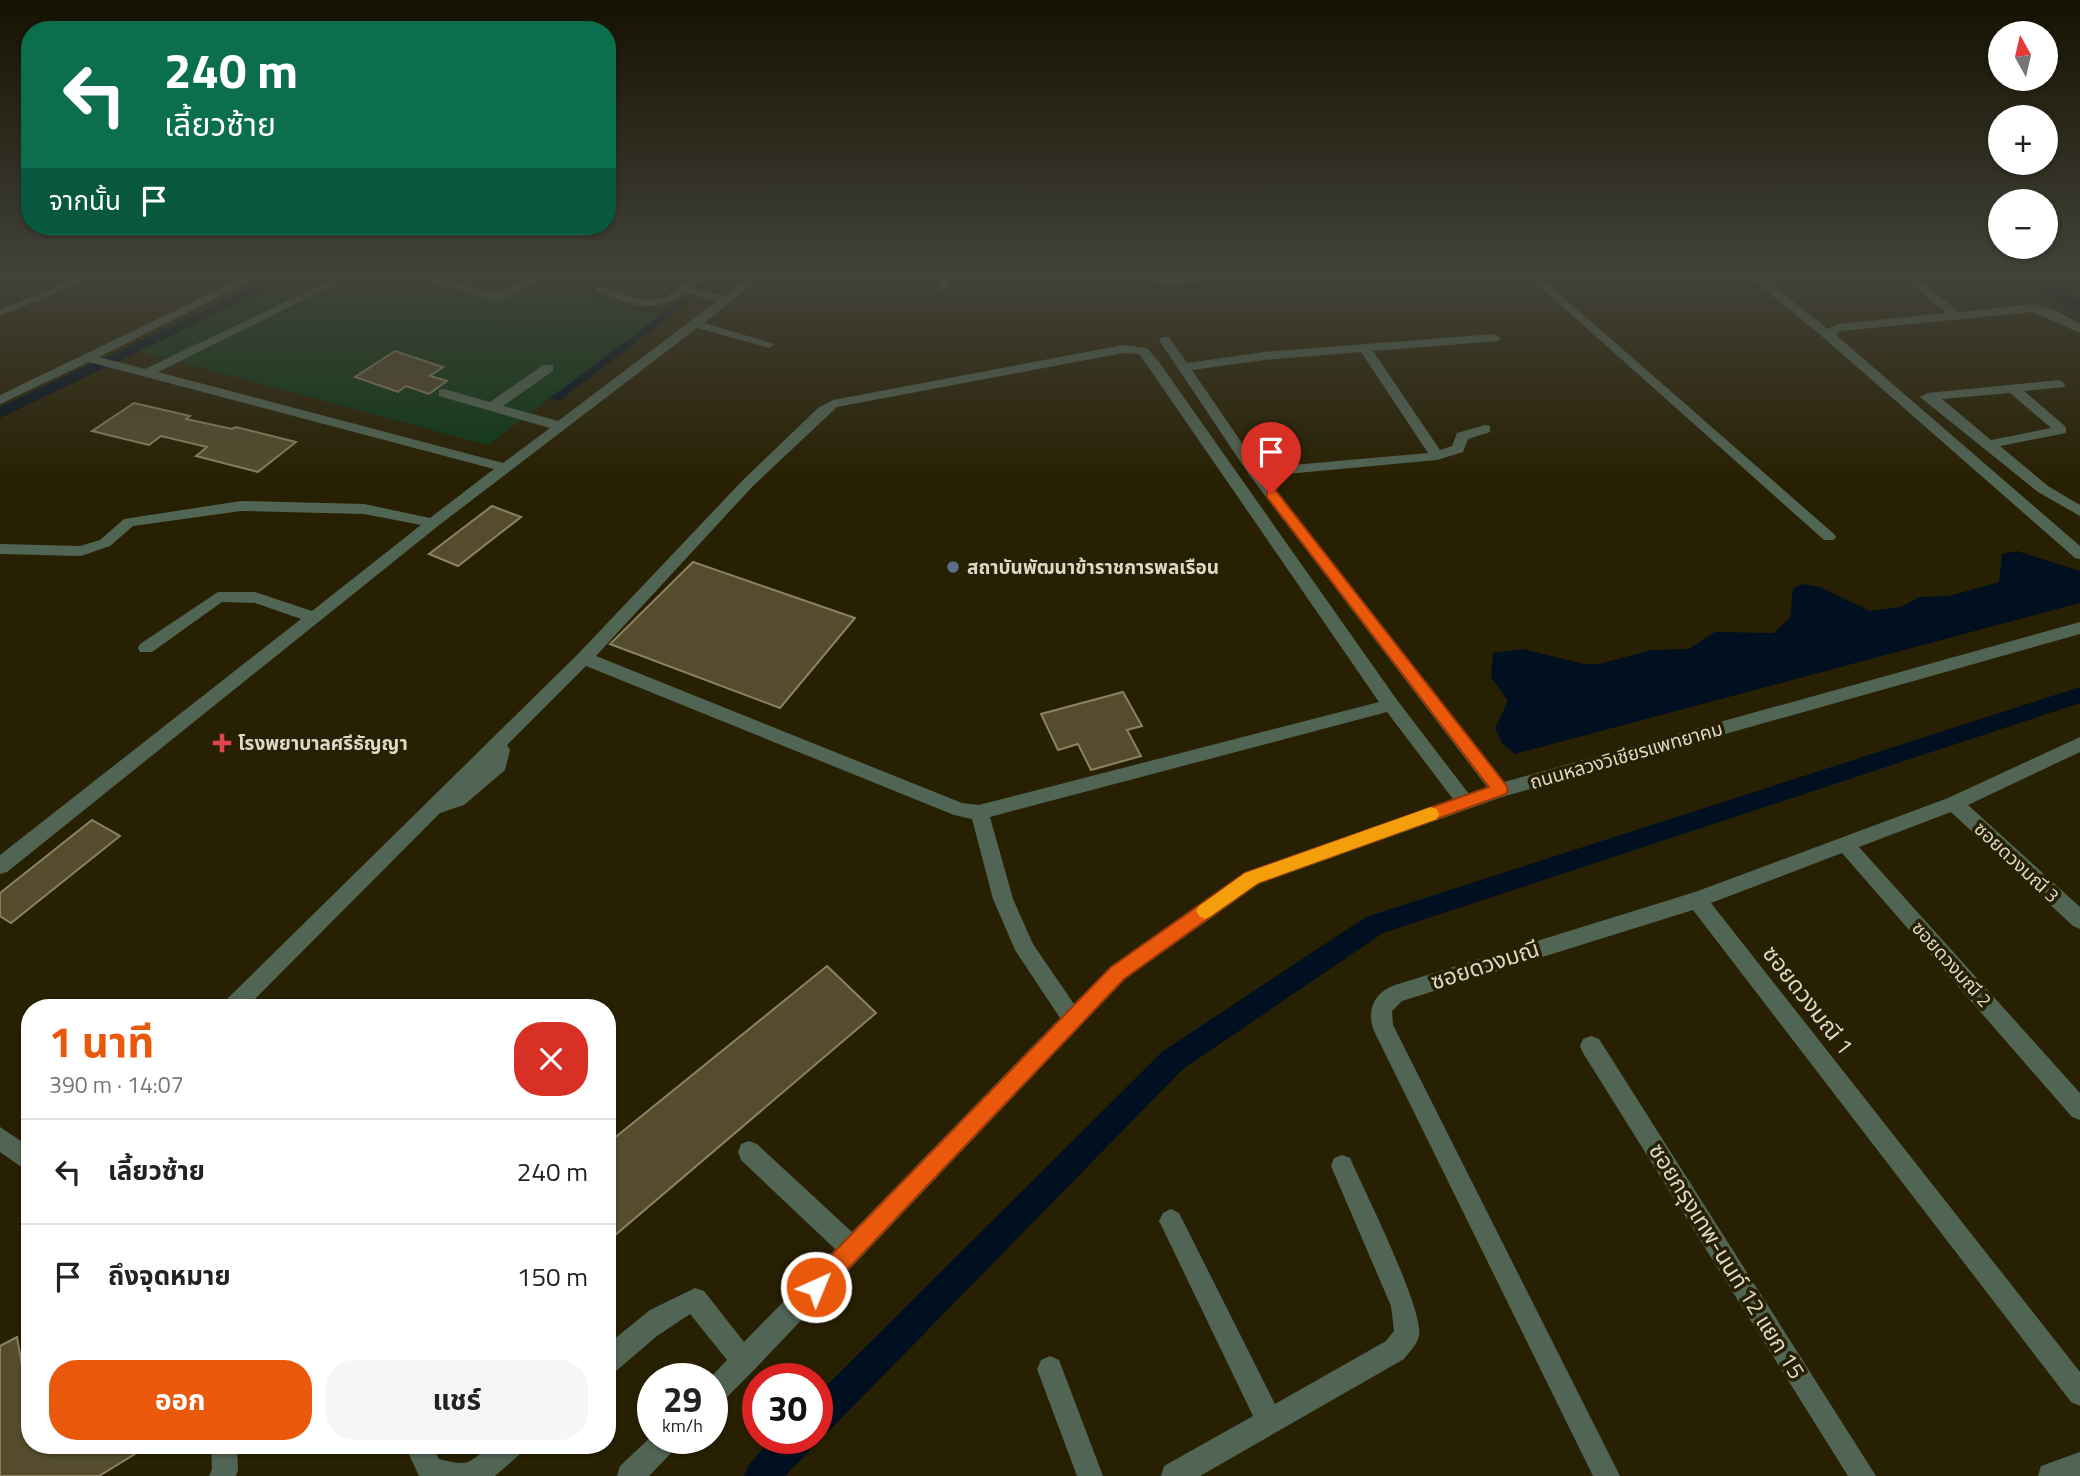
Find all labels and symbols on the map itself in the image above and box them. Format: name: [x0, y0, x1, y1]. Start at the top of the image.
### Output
north arrow: [1988, 21, 2058, 91]
pin: [1241, 422, 1301, 494]
place label: สถาบันพัฒนาข้าราชการพลเรือน: [967, 552, 1219, 581]
marker: สถาบันพัฒนาข้าราชการพลเรือน: [945, 559, 961, 575]
street label: ถนนหลวงวิเชียรแพทยาคม: [1526, 713, 1726, 796]
place label: โรงพยาบาลศรีธัญญา: [238, 728, 408, 757]
marker: โรงพยาบาลศรีธัญญา: [212, 733, 232, 753]
street label: ซอยดวงมณี 3: [1968, 814, 2067, 909]
street label: ซอยดวงมณี 2: [1906, 914, 1999, 1013]
street label: ซอยดวงมณี: [1426, 930, 1544, 999]
street label: ซอยดวงมณี 1: [1754, 938, 1862, 1062]
street label: ซอยกรุงเทพ-นนท์ 12 แยก 15: [1640, 1136, 1814, 1386]
position arrow: [779, 1250, 853, 1324]
speed limit sign: 30: [742, 1363, 833, 1454]

